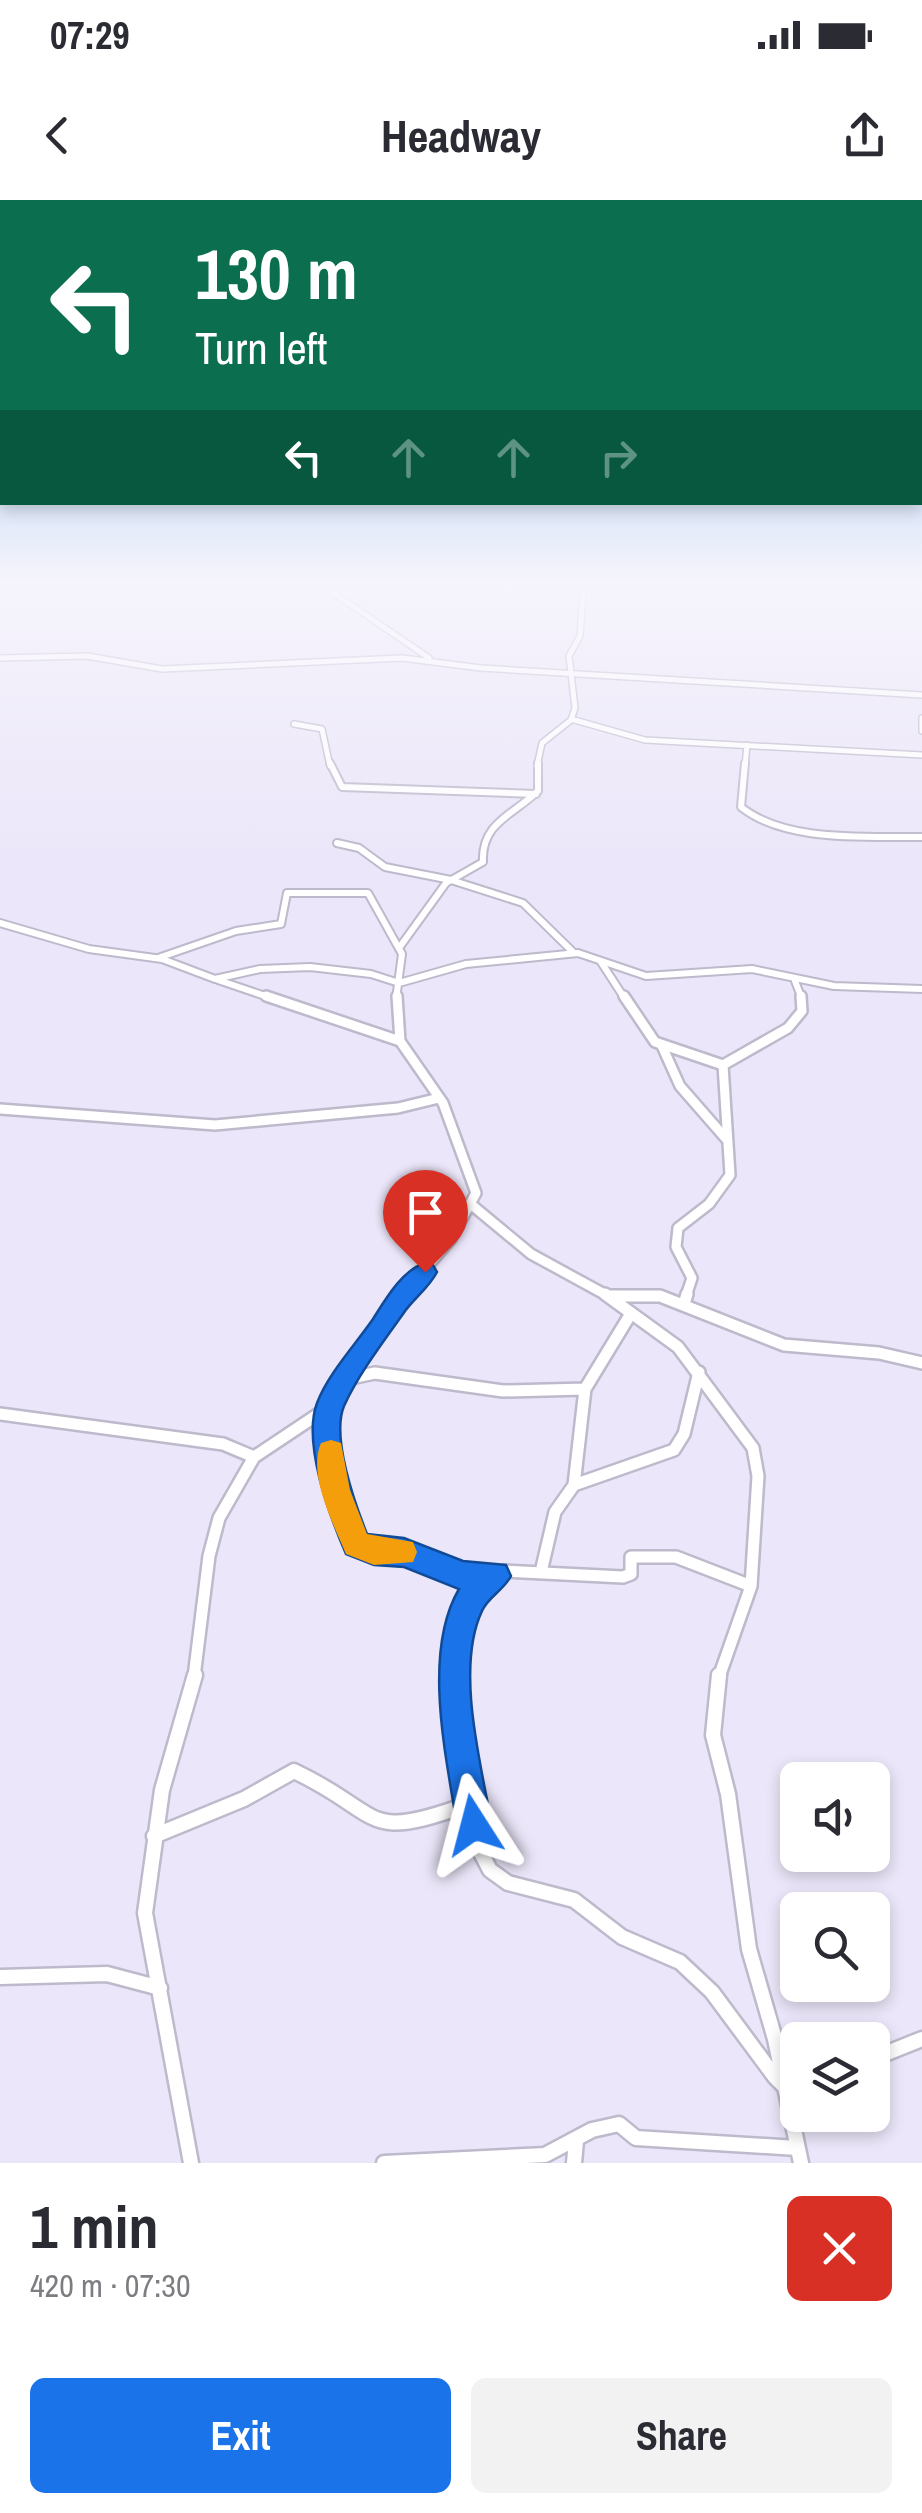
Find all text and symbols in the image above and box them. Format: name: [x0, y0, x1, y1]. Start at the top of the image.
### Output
text: 07:29: [50, 10, 130, 61]
text: Headway: [381, 105, 541, 166]
icon: back: [30, 108, 85, 163]
icon: share: [837, 108, 892, 163]
text: 130 m: [195, 227, 358, 321]
icon: left: [30, 240, 160, 370]
text: Turn left: [195, 317, 327, 378]
icon: left: [276, 430, 331, 485]
icon: ahead: [381, 430, 436, 485]
icon: ahead: [486, 430, 541, 485]
icon: right: [591, 430, 646, 485]
pin: [383, 1170, 468, 1273]
icon: arrive: [398, 1185, 453, 1240]
map controls: [780, 1762, 890, 2132]
button: sound: [780, 1762, 890, 1872]
position arrow: [422, 1773, 526, 1877]
button: search: [780, 1892, 890, 2002]
button: layers: [780, 2022, 890, 2132]
text: 1 min: [30, 2186, 159, 2267]
button: close: [787, 2196, 892, 2301]
text: 420 m · 07:30: [30, 2264, 190, 2307]
button: Exit: [30, 2378, 451, 2493]
button: Share: [471, 2378, 892, 2493]

